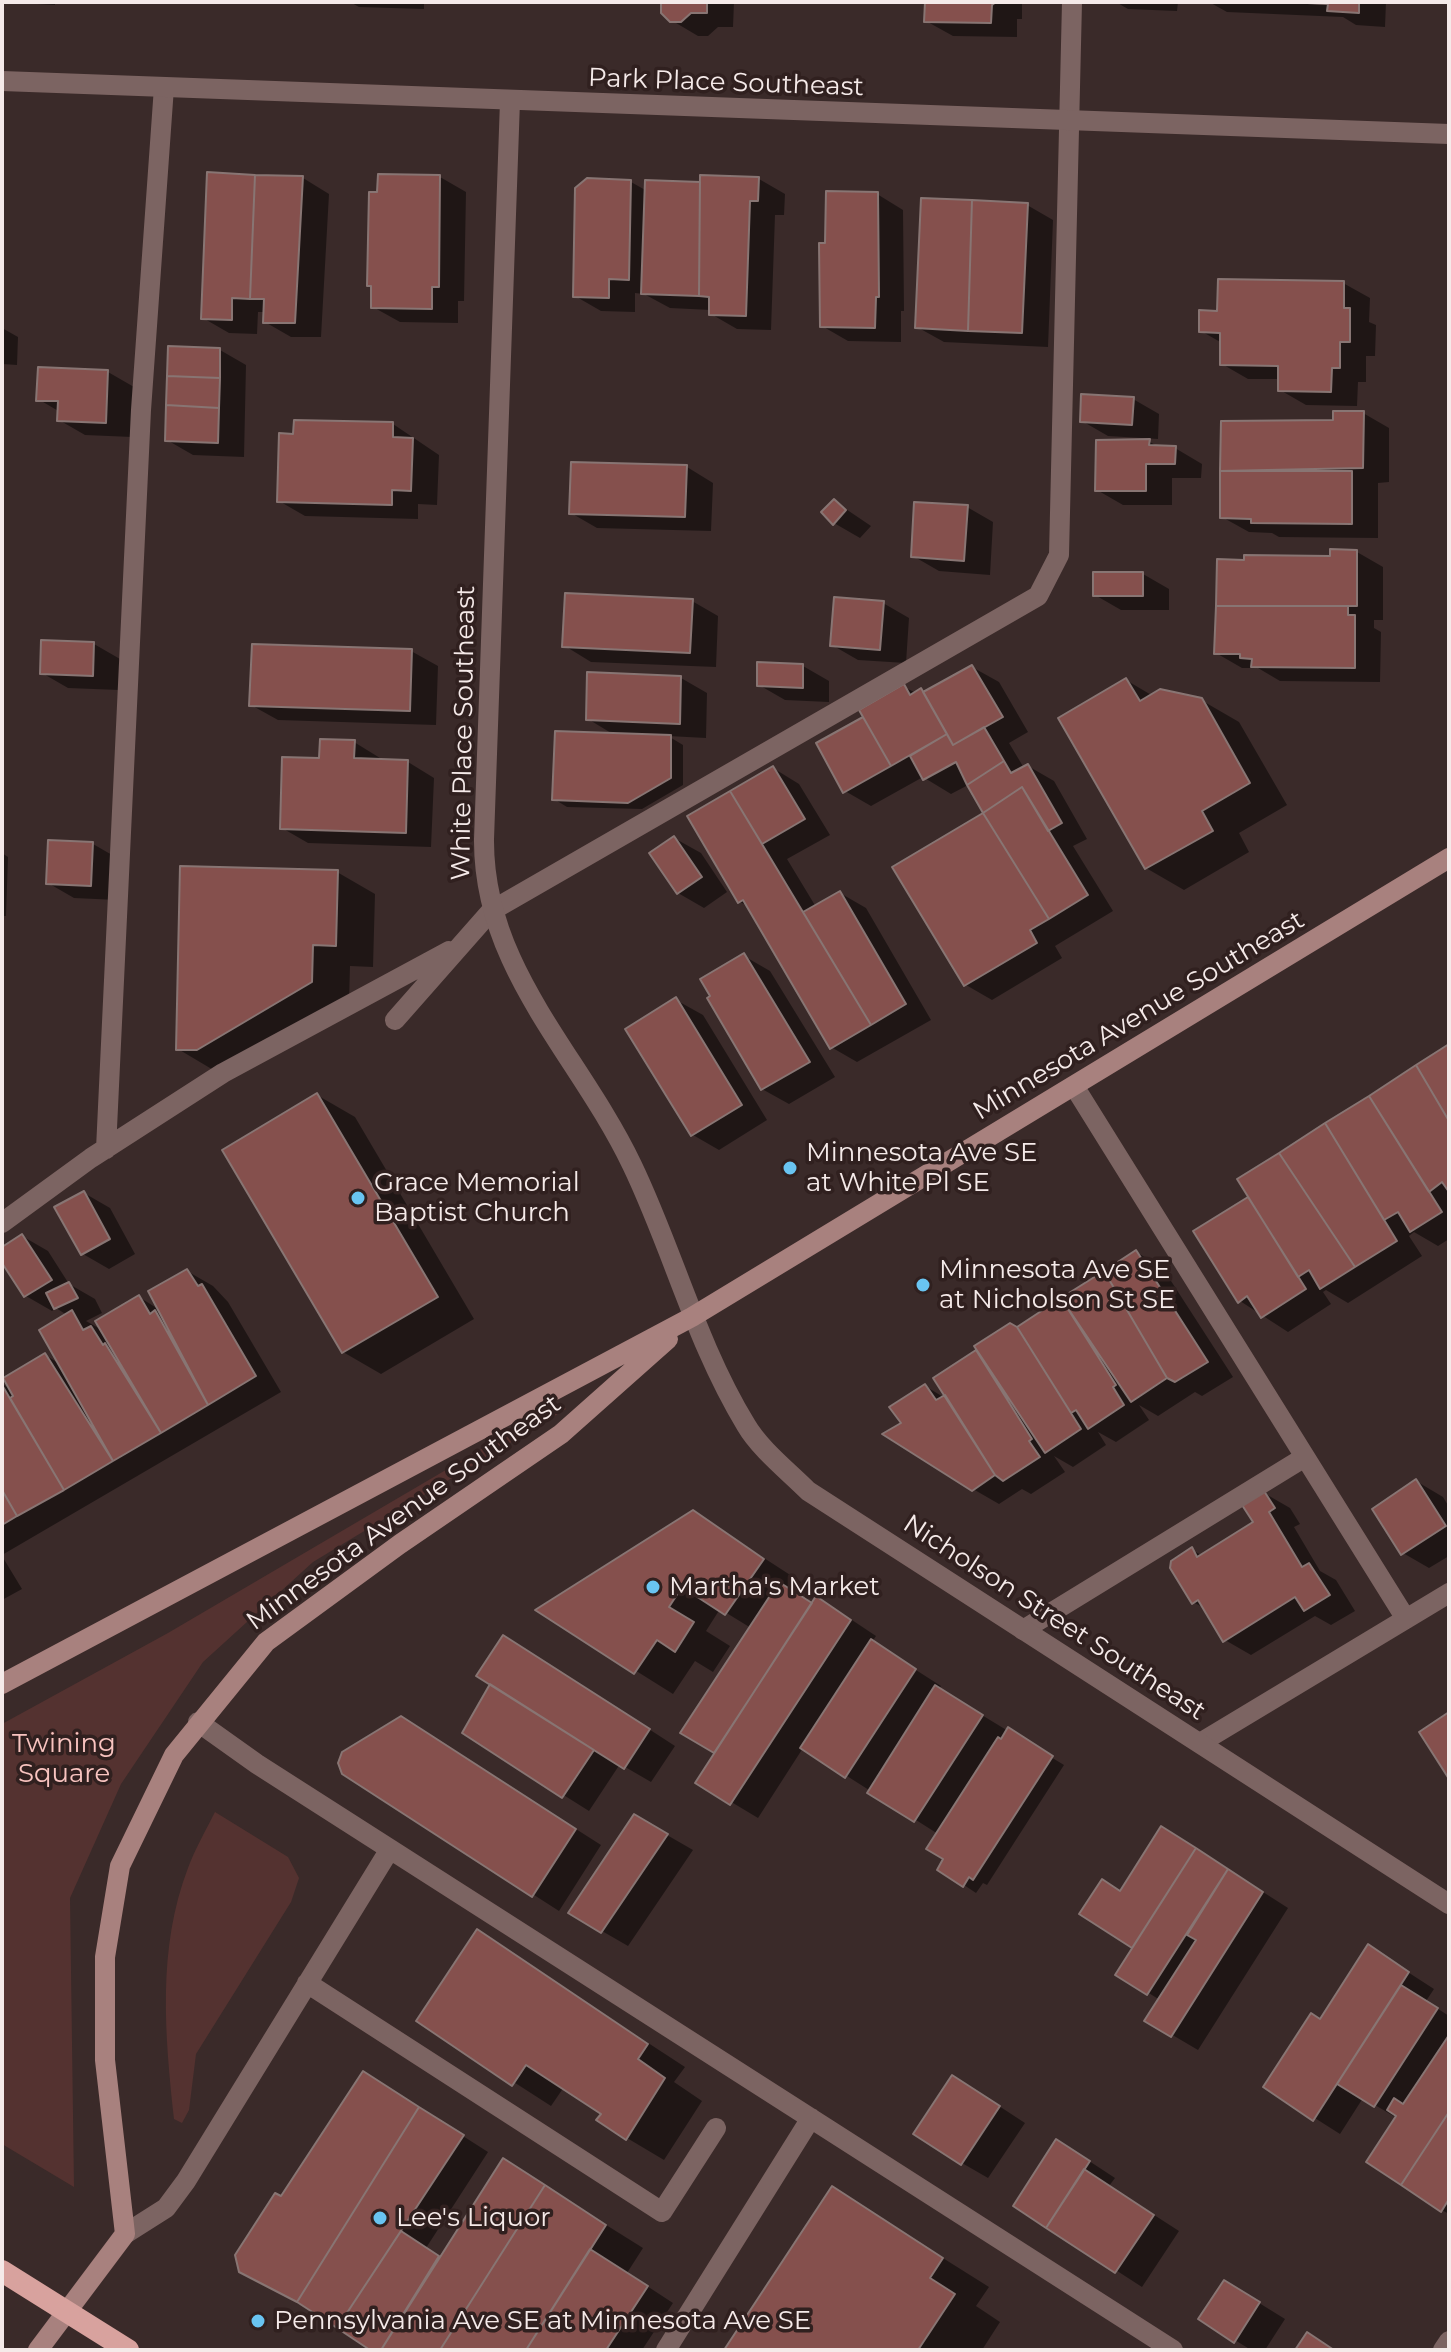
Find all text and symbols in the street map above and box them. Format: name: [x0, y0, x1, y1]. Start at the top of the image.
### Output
street label: Park Place Southeast: [588, 63, 864, 103]
street label: White Place Southeast: [446, 585, 482, 881]
street label: Minnesota Avenue Southeast: [968, 905, 1310, 1127]
place label: Minnesota Ave SE at White Pl SE: [806, 1137, 1037, 1198]
marker: Minnesota Ave SE at White Pl SE: [781, 1159, 799, 1177]
place label: Grace Memorial Baptist Church: [374, 1167, 580, 1228]
marker: Grace Memorial Baptist Church: [349, 1189, 367, 1207]
place label: Minnesota Ave SE at Nicholson St SE: [939, 1254, 1175, 1316]
marker: Minnesota Ave SE at Nicholson St SE: [914, 1276, 932, 1294]
street label: Minnesota Avenue Southeast: [241, 1389, 567, 1637]
street label: Nicholson Street Southeast: [897, 1509, 1211, 1727]
place label: Martha's Market: [669, 1571, 880, 1603]
marker: Martha's Market: [644, 1578, 662, 1596]
park label: Twining Square: [12, 1728, 116, 1790]
place label: Lee's Liquor: [396, 2202, 551, 2234]
marker: Lee's Liquor: [371, 2209, 389, 2227]
place label: Pennsylvania Ave SE at Minnesota Ave SE: [274, 2305, 811, 2337]
marker: Pennsylvania Ave SE at Minnesota Ave SE: [249, 2312, 267, 2330]

